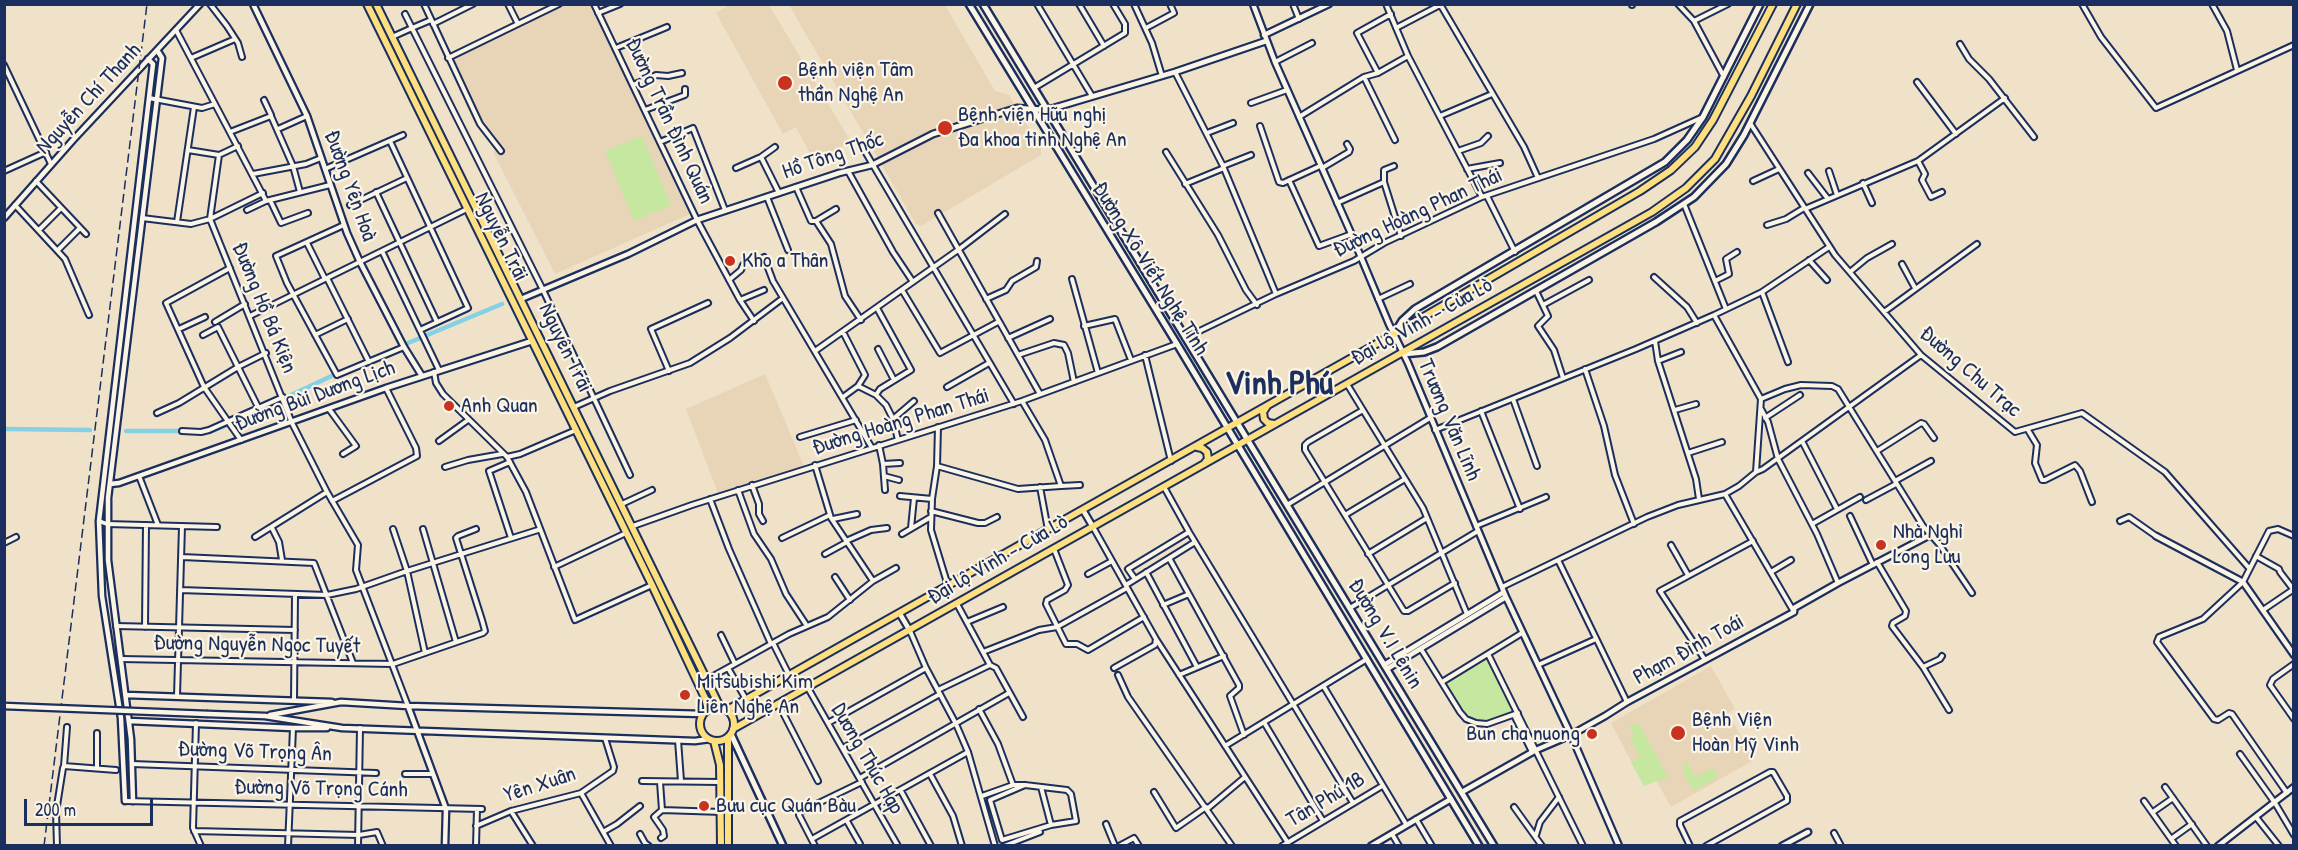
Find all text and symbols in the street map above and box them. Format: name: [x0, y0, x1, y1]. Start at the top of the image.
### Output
street label: Đường Trần Đình Quán: [619, 34, 719, 208]
street label: Nguyễn Chí Thanh: [31, 38, 147, 160]
place label: Bệnh viện Tâm thần Nghệ An: [798, 57, 914, 108]
marker: Bệnh viện Tâm thần Nghệ An: [776, 74, 794, 92]
place label: Bệnh viện Hữu nghị Đa khoa tỉnh Nghệ An: [958, 102, 1127, 154]
marker: Bệnh viện Hữu nghị Đa khoa tỉnh Nghệ An: [936, 119, 954, 137]
street label: Hồ Tông Thốc: [779, 126, 887, 186]
street label: Đường Yên Hoà: [318, 127, 382, 245]
street label: Đường Hoàng Phan Thái: [1329, 162, 1507, 264]
street label: Đường Xô Viết Nghệ Tĩnh: [1086, 177, 1214, 361]
street label: Nguyễn Trãi: [468, 188, 534, 286]
street label: Đường Hồ Bá Kiện: [226, 239, 302, 377]
place label: Kho a Thân: [742, 248, 828, 274]
marker: Kho a Thân: [723, 254, 737, 268]
street label: Đại lộ Vinh - Cửa Lò: [1347, 272, 1497, 372]
street label: Nguyên Trãi: [532, 299, 598, 397]
street label: Đường Chu Trạc: [1914, 321, 2026, 423]
street label: Đường Bùi Dương Lịch: [231, 355, 399, 437]
street label: Trương Văn Lĩnh: [1412, 355, 1486, 485]
district label: Vinh Phú: [1225, 365, 1333, 405]
street label: Đường Hoàng Phan Thái: [809, 383, 993, 461]
place label: Anh Quan: [461, 393, 538, 419]
marker: Anh Quan: [442, 399, 456, 413]
street label: Đại lộ Vinh - Cửa Lò: [923, 509, 1073, 611]
place label: Nhà Nghỉ Long Lưu: [1893, 519, 1963, 570]
marker: Nhà Nghỉ Long Lưu: [1874, 538, 1888, 552]
street label: Đường V.I Lênin: [1342, 574, 1428, 694]
street label: Phạm Đình Toái: [1629, 609, 1749, 691]
street label: Đường Nguyễn Ngọc Tuyết: [153, 630, 361, 660]
place label: Mitsubishi Kim Liên Nghệ An: [697, 669, 813, 720]
marker: Mitsubishi Kim Liên Nghệ An: [678, 688, 692, 702]
street label: Dương Thúc Hạp: [825, 699, 909, 819]
place label: Bệnh Viện Hoàn Mỹ Vinh: [1692, 707, 1799, 758]
place label: Bun cha nuong: [1466, 721, 1580, 747]
marker: Bệnh Viện Hoàn Mỹ Vinh: [1669, 724, 1687, 742]
marker: Bun cha nuong: [1585, 727, 1599, 741]
street label: Đường Võ Trọng Ân: [178, 736, 332, 768]
street label: Yên Xuân: [501, 761, 579, 809]
street label: Tân Phú 1B: [1282, 766, 1370, 834]
street label: Đường Võ Trọng Cánh: [234, 774, 408, 804]
scale bar: [27, 787, 156, 825]
place label: Bưu cục Quán Bàu: [716, 793, 856, 819]
text: 200 m: [35, 797, 76, 822]
marker: Bưu cục Quán Bàu: [697, 799, 711, 813]

